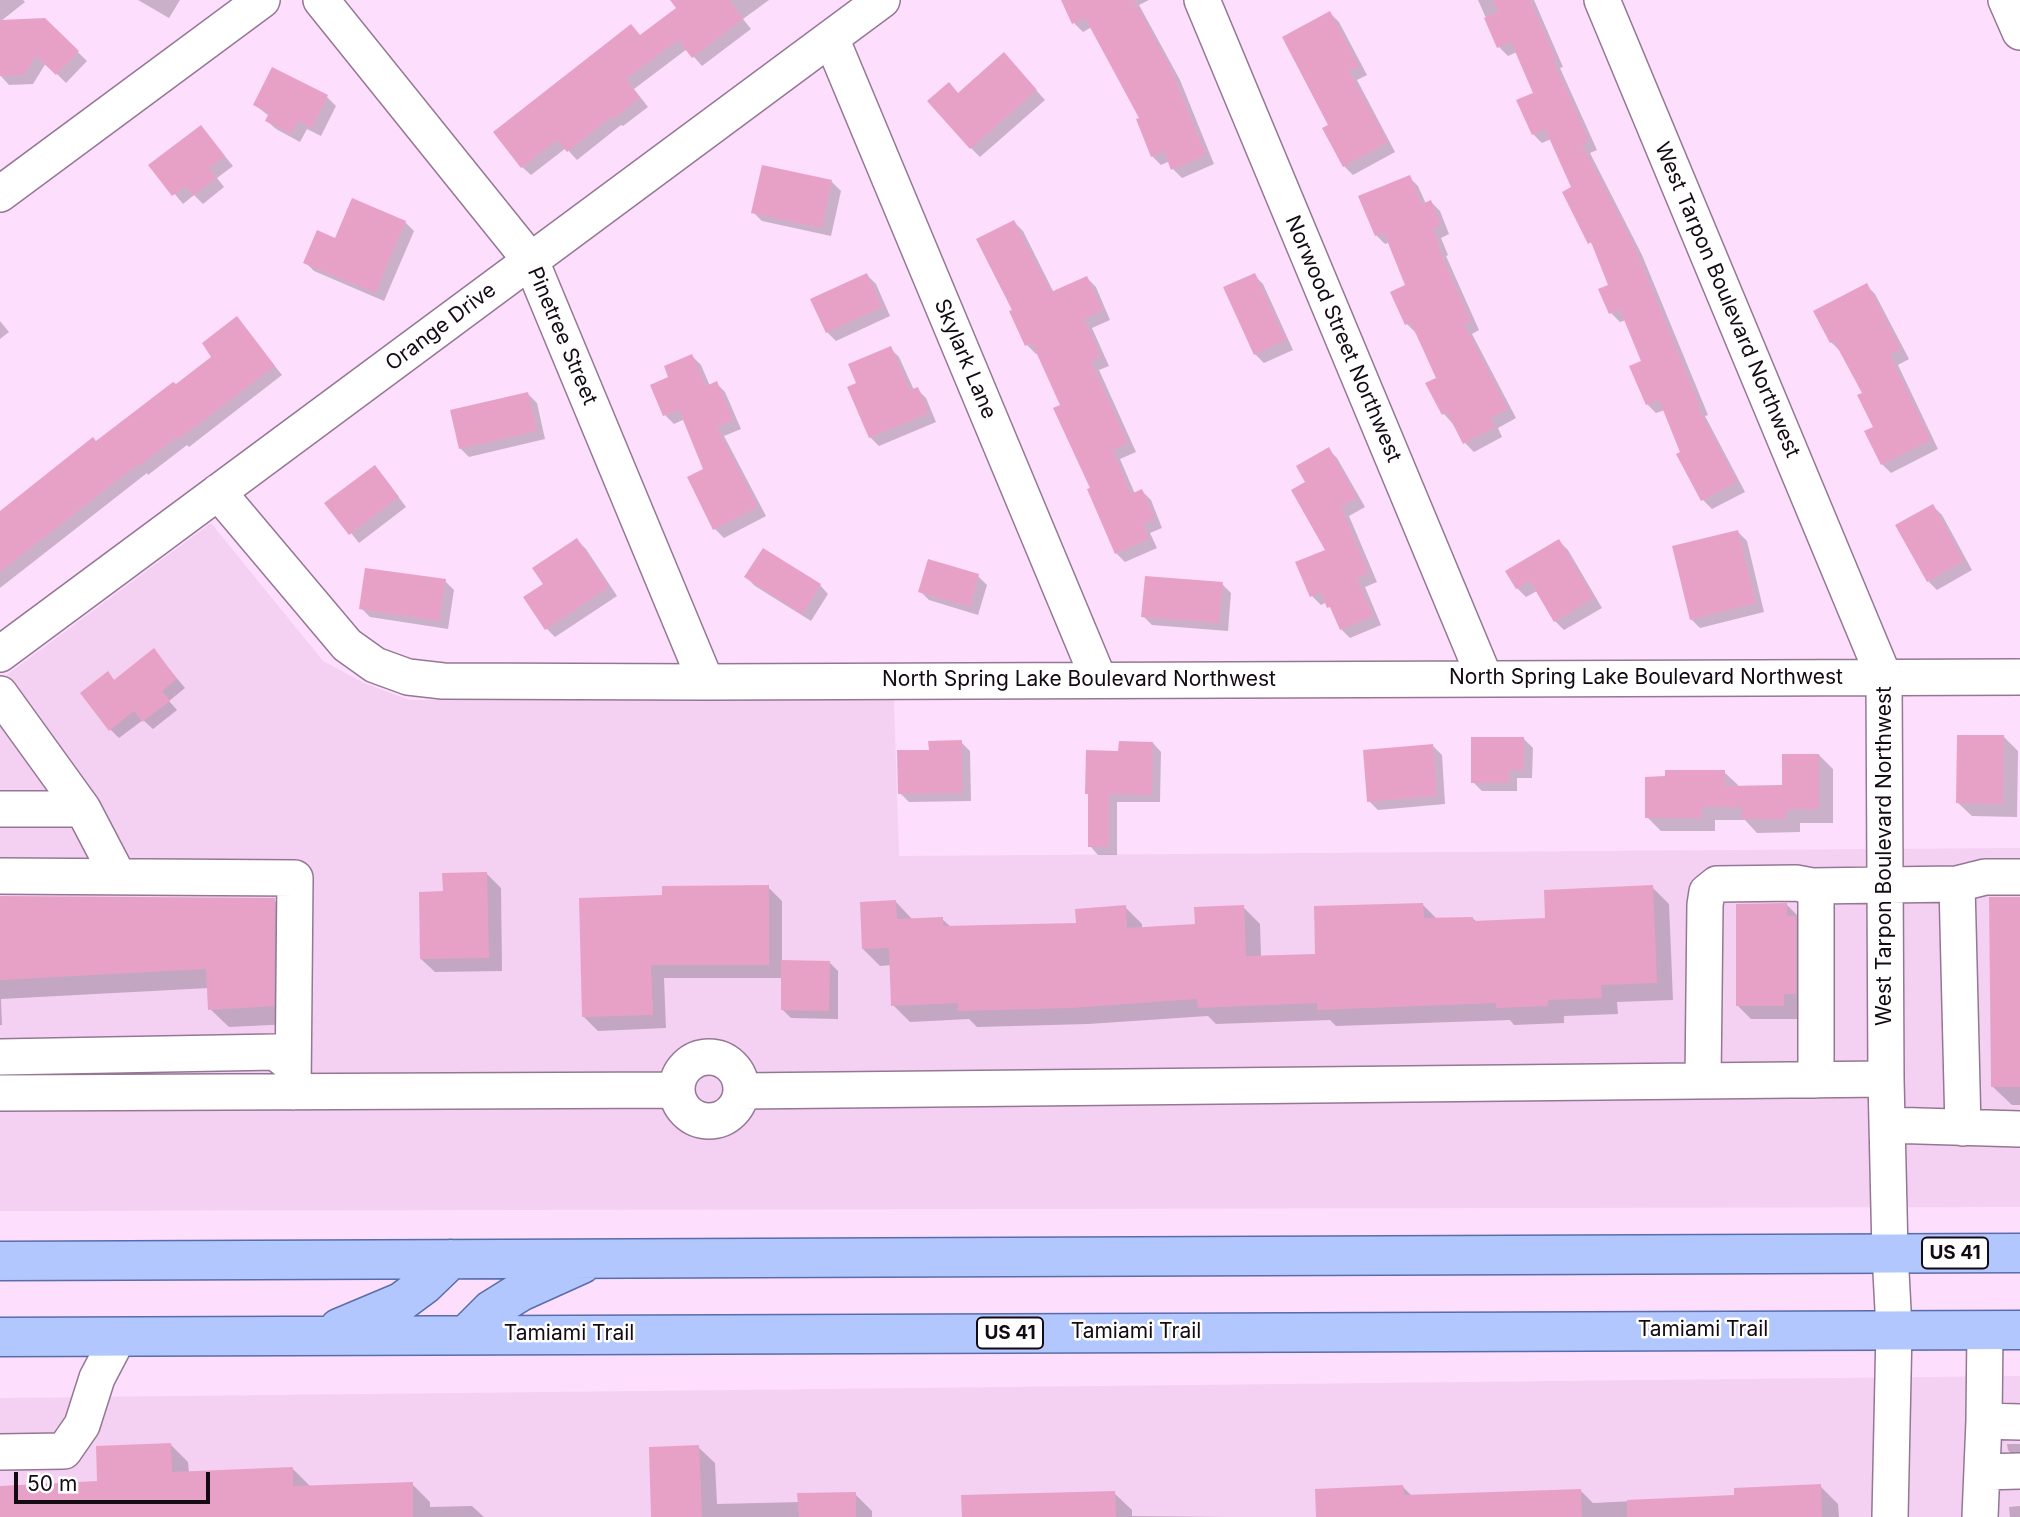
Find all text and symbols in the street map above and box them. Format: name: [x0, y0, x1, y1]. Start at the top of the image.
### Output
street label: West Tarpon Boulevard Northwest: [1649, 139, 1805, 461]
street label: Norwood Street Northwest: [1280, 212, 1406, 466]
street label: Pinetree Street: [522, 263, 602, 409]
street label: Orange Drive: [381, 277, 501, 377]
street label: Skylark Lane: [928, 295, 1002, 423]
street label: North Spring Lake Boulevard Northwest: [1449, 665, 1843, 691]
street label: North Spring Lake Boulevard Northwest: [882, 667, 1276, 693]
street label: West Tarpon Boulevard Northwest: [1872, 686, 1898, 1026]
road number: US 41: [1922, 1238, 1988, 1268]
road number: US 41: [977, 1317, 1043, 1348]
street label: Tamiami Trail: [1638, 1317, 1768, 1343]
street label: Tamiami Trail: [1071, 1319, 1201, 1345]
street label: Tamiami Trail: [504, 1321, 634, 1347]
scale bar: [18, 1458, 214, 1502]
text: 50 m: [27, 1471, 77, 1496]

